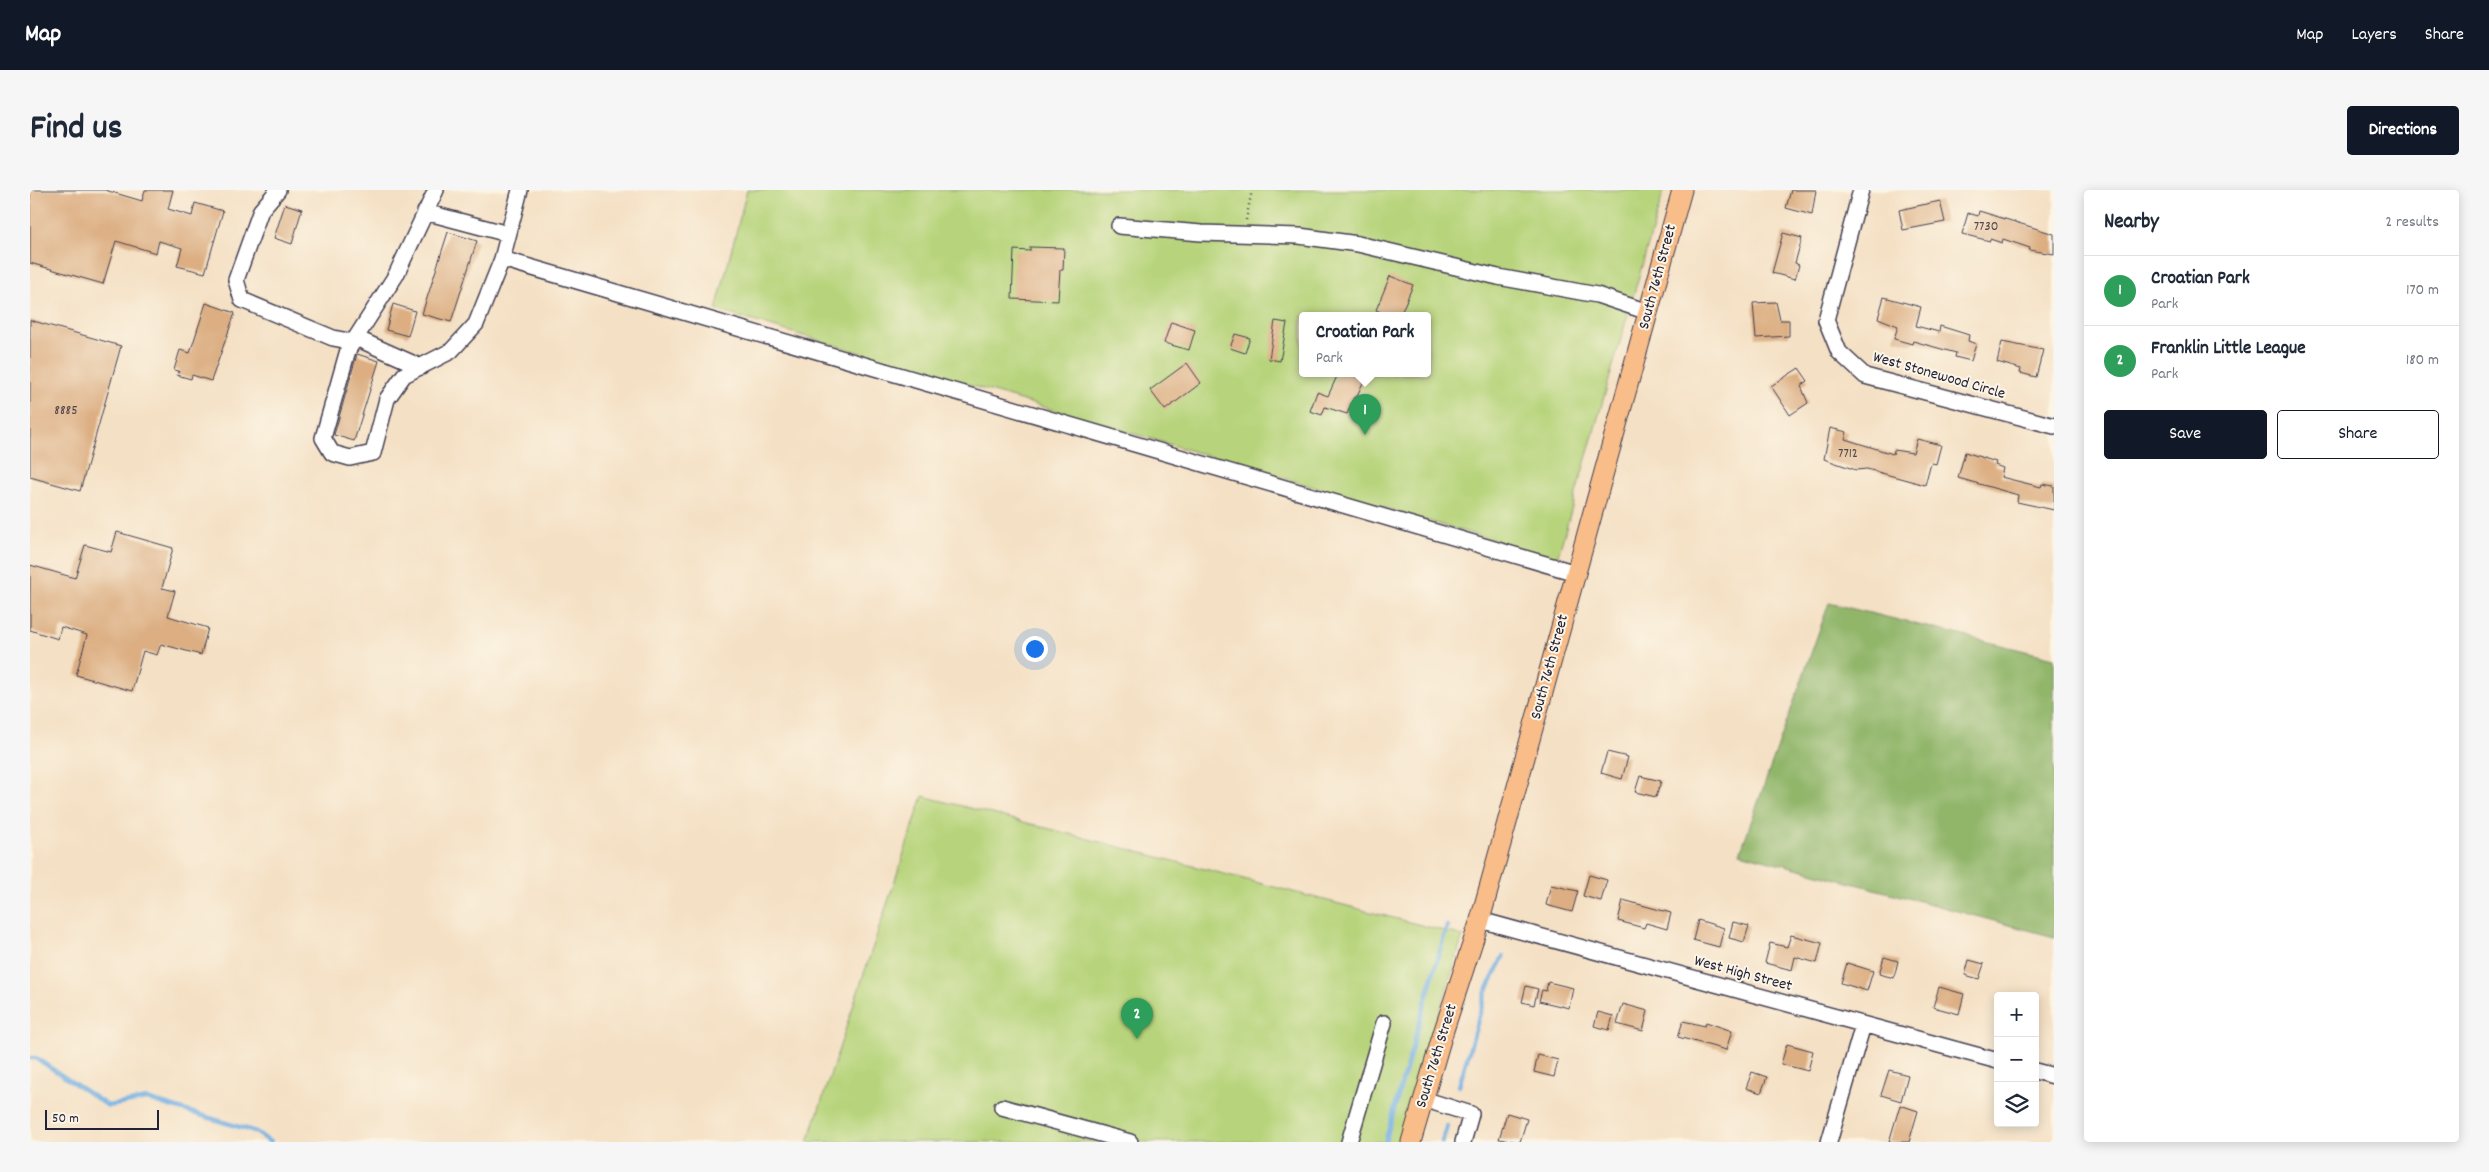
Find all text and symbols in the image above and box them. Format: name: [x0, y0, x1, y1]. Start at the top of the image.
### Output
text: Map: [25, 18, 61, 52]
text: Map: [2296, 23, 2323, 48]
text: Layers: [2351, 23, 2397, 48]
text: Share: [2425, 23, 2464, 48]
text: Find us: [30, 105, 122, 155]
button: Directions: [2347, 106, 2459, 155]
text: Nearby: [2104, 208, 2159, 238]
text: 2 results: [2385, 211, 2439, 234]
house number: 7730: [1974, 217, 1998, 237]
street label: South 76th Street: [1633, 222, 1683, 332]
text: Croatian Park: [2151, 266, 2250, 293]
text: 1: [2118, 279, 2122, 302]
text: 170 m: [2406, 279, 2439, 302]
text: Park: [2151, 293, 2178, 316]
popup: [1299, 312, 1431, 377]
text: Croatian Park: [1316, 320, 1414, 347]
text: Franklin Little League: [2151, 336, 2306, 363]
street label: West Stonewood Circle: [1870, 346, 2008, 406]
text: Park: [1316, 347, 1343, 370]
text: 2: [2117, 349, 2124, 372]
text: 180 m: [2406, 349, 2439, 372]
text: Park: [2151, 363, 2178, 386]
pin: 1: [1349, 394, 1381, 435]
house number: 8885: [54, 401, 78, 421]
button: Save: [2104, 410, 2267, 459]
button: Share: [2277, 410, 2439, 459]
house number: 7712: [1838, 444, 1858, 464]
street label: South 76th Street: [1525, 612, 1575, 722]
your location: [1022, 636, 1048, 662]
street label: West High Street: [1691, 950, 1795, 998]
map controls: [1994, 992, 2039, 1127]
button: +: [1994, 992, 2039, 1037]
pin: 2: [1121, 998, 1153, 1039]
street label: South 76th Street: [1410, 1001, 1464, 1111]
button: −: [1994, 1037, 2039, 1082]
button: layers: [1994, 1082, 2039, 1127]
scale bar: [45, 1107, 159, 1130]
text: 50 m: [52, 1109, 79, 1129]

